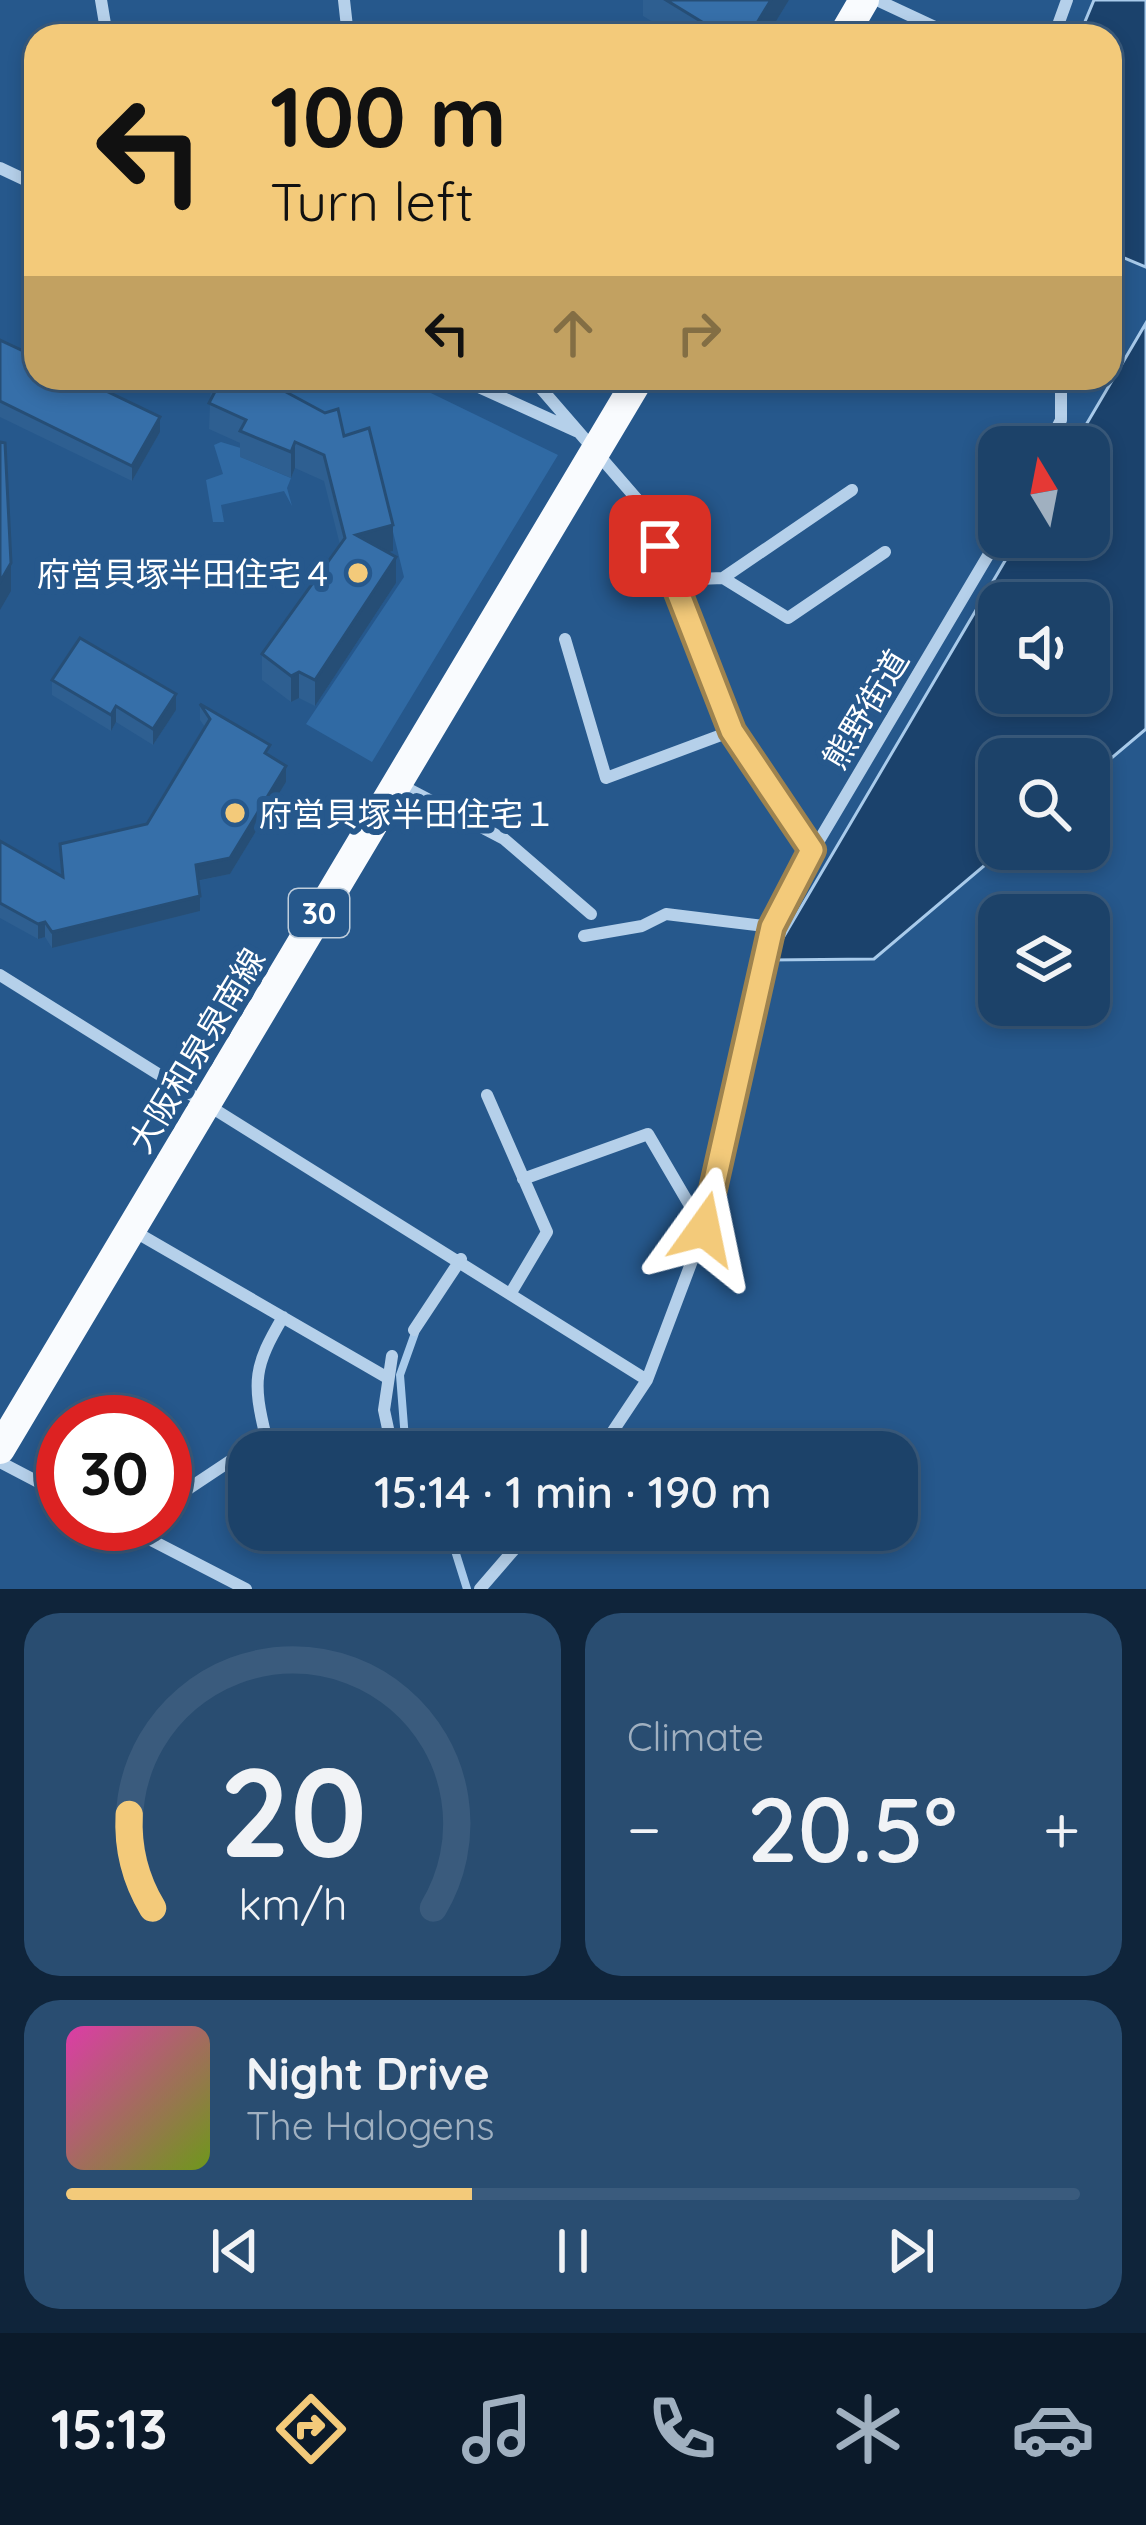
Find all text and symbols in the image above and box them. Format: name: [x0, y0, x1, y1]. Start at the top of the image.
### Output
text: 100 m: [270, 63, 507, 168]
icon: left: [72, 72, 228, 228]
text: Turn left: [270, 167, 474, 235]
icon: left: [414, 300, 480, 366]
icon: ahead: [540, 300, 606, 366]
icon: right: [666, 300, 732, 366]
north arrow: [978, 426, 1110, 558]
map controls: [978, 426, 1110, 1026]
pin: [609, 495, 711, 597]
icon: arrive: [627, 513, 693, 579]
place label: 府営貝塚半田住宅４: [37, 553, 334, 594]
marker: 府営貝塚半田住宅４: [345, 560, 371, 586]
button: sound: [978, 582, 1110, 714]
street label: 熊野街道: [813, 642, 917, 776]
button: search: [978, 738, 1110, 870]
place label: 府営貝塚半田住宅１: [259, 793, 556, 834]
marker: 府営貝塚半田住宅１: [222, 800, 248, 826]
road number: 30: [289, 889, 349, 937]
button: layers: [978, 894, 1110, 1026]
street label: 大阪和泉泉南線: [119, 940, 273, 1160]
position arrow: [641, 1166, 767, 1292]
speed limit sign: 30: [36, 1395, 192, 1551]
text: 15:14 · 1 min · 190 m: [374, 1463, 772, 1519]
text: Climate: [627, 1712, 764, 1761]
text: 20: [219, 1732, 366, 1888]
text: 20.5°: [747, 1772, 957, 1885]
text: −: [627, 1787, 661, 1870]
text: +: [1043, 1787, 1080, 1870]
text: km/h: [238, 1876, 347, 1930]
text: Night Drive: [246, 2045, 490, 2101]
text: The Halogens: [246, 2101, 495, 2150]
icon: previous: [202, 2218, 268, 2284]
icon: pause: [540, 2218, 606, 2284]
icon: next: [878, 2218, 944, 2284]
icon: directions: [269, 2387, 353, 2471]
icon: music: [455, 2387, 539, 2471]
icon: phone: [640, 2387, 724, 2471]
icon: climate: [826, 2387, 910, 2471]
icon: car: [1011, 2387, 1095, 2471]
text: 15:13: [51, 2395, 168, 2463]

